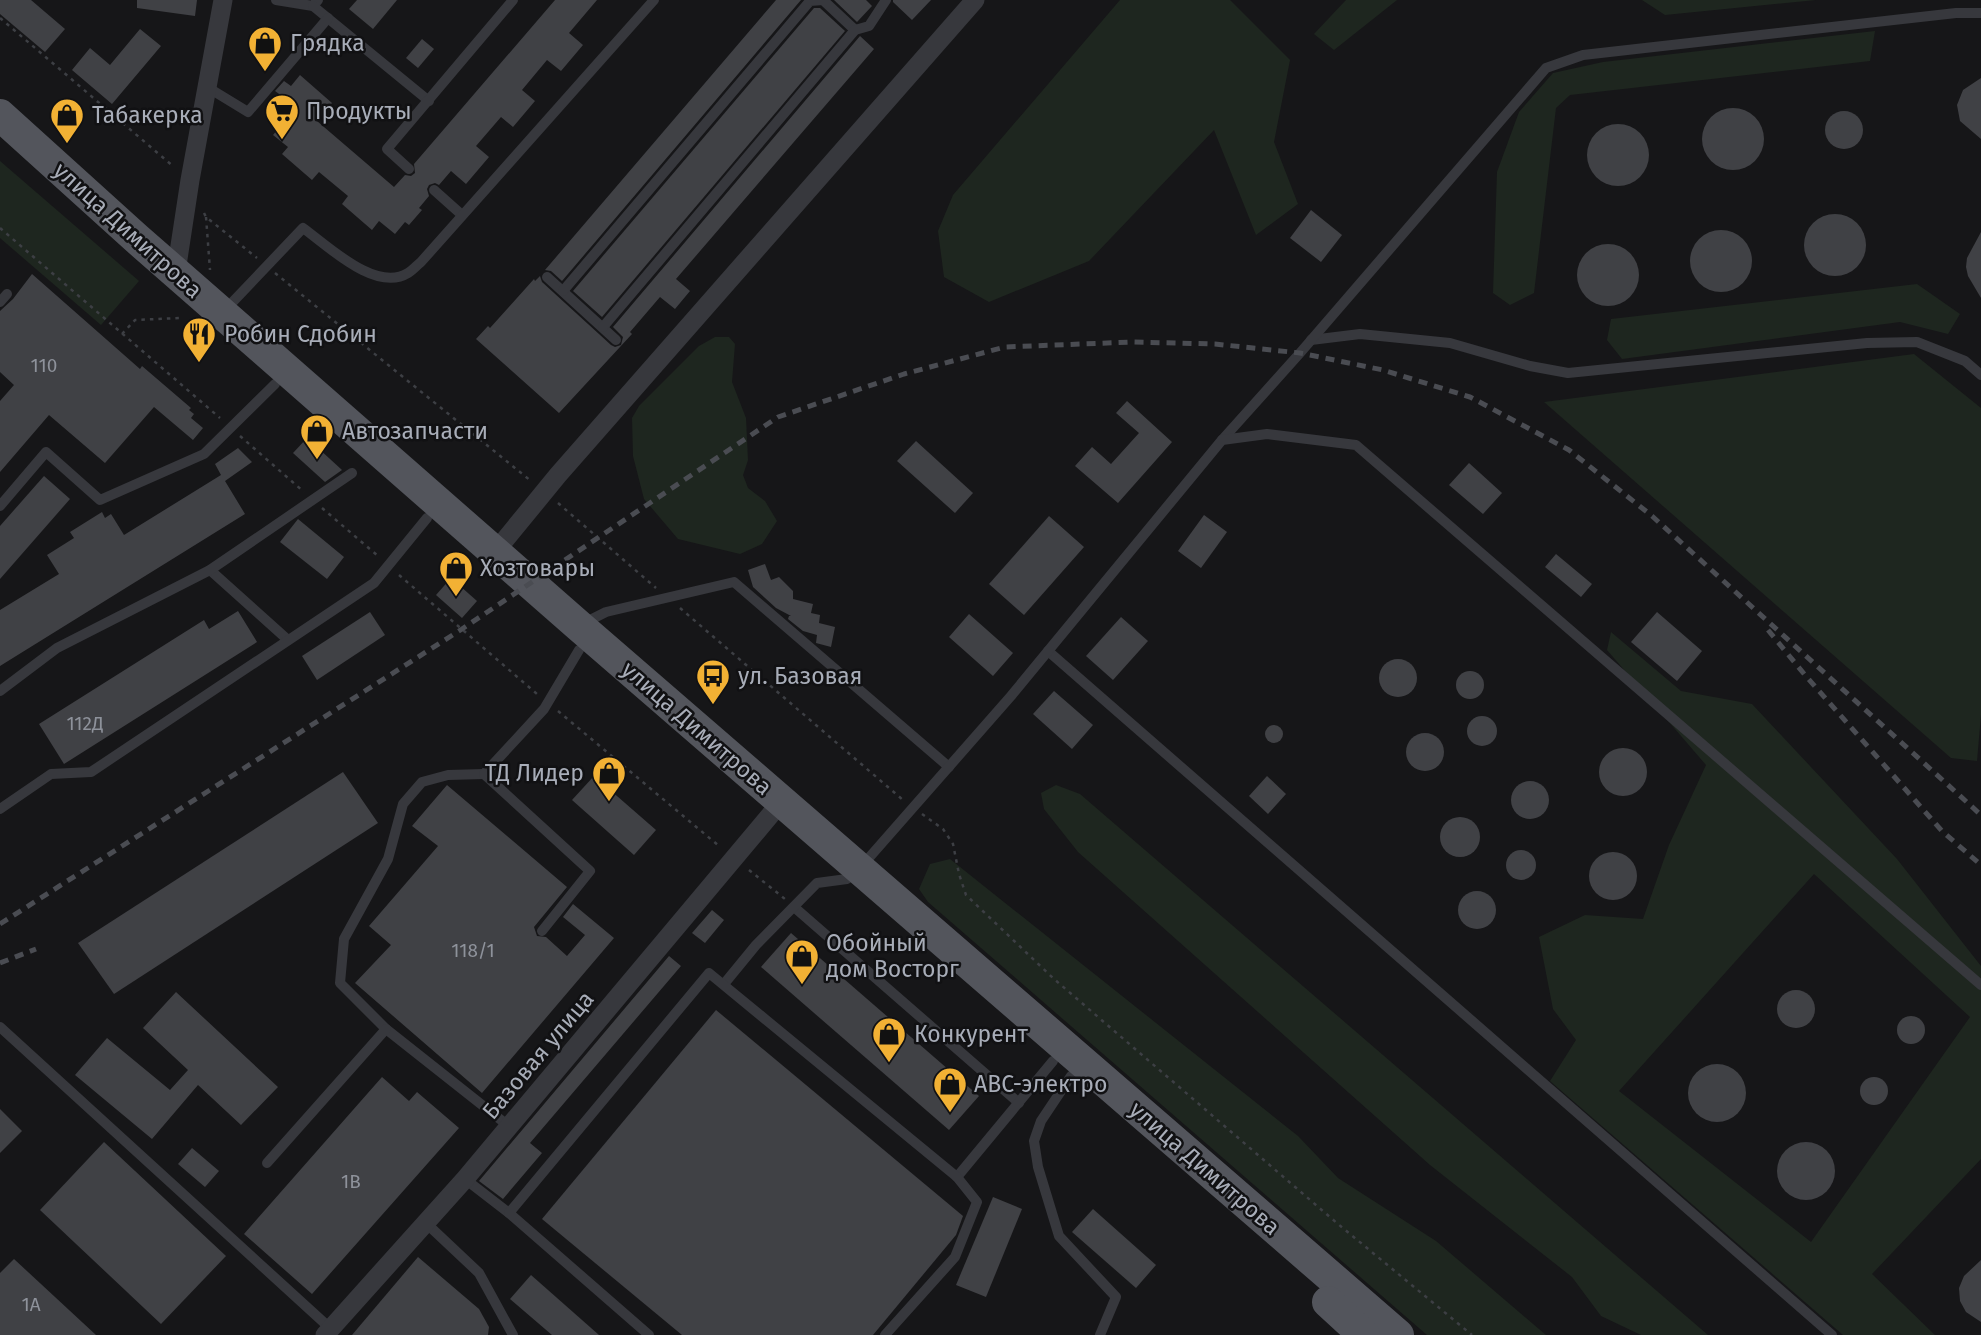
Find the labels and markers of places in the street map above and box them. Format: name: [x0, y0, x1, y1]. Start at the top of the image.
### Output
shop icon: Грядка: [246, 24, 284, 73]
place label: Грядка: [290, 29, 365, 57]
supermarket icon: Продукты: [263, 92, 301, 141]
shop icon: Табакерка: [48, 96, 86, 145]
place label: Продукты: [306, 97, 412, 125]
place label: Табакерка: [92, 101, 203, 129]
restaurant icon: Робин Сдобин: [180, 315, 218, 364]
place label: Робин Сдобин: [224, 320, 377, 348]
shop icon: Автозапчасти: [298, 412, 336, 461]
place label: Автозапчасти: [342, 417, 488, 445]
shop icon: Хозтовары: [437, 549, 475, 598]
place label: Хозтовары: [480, 554, 595, 582]
bus stop icon: ул. Базовая: [694, 657, 732, 706]
place label: ул. Базовая: [738, 662, 863, 690]
shop icon: ТД Лидер: [590, 754, 628, 803]
place label: ТД Лидер: [485, 759, 584, 787]
place label: Обойный дом Восторг: [826, 929, 959, 983]
shop icon: Обойный дом Восторг: [783, 937, 821, 986]
shop icon: Конкурент: [870, 1015, 908, 1064]
place label: Конкурент: [914, 1020, 1028, 1048]
shop icon: АВС-электро: [931, 1065, 969, 1114]
place label: АВС-электро: [974, 1070, 1107, 1098]

